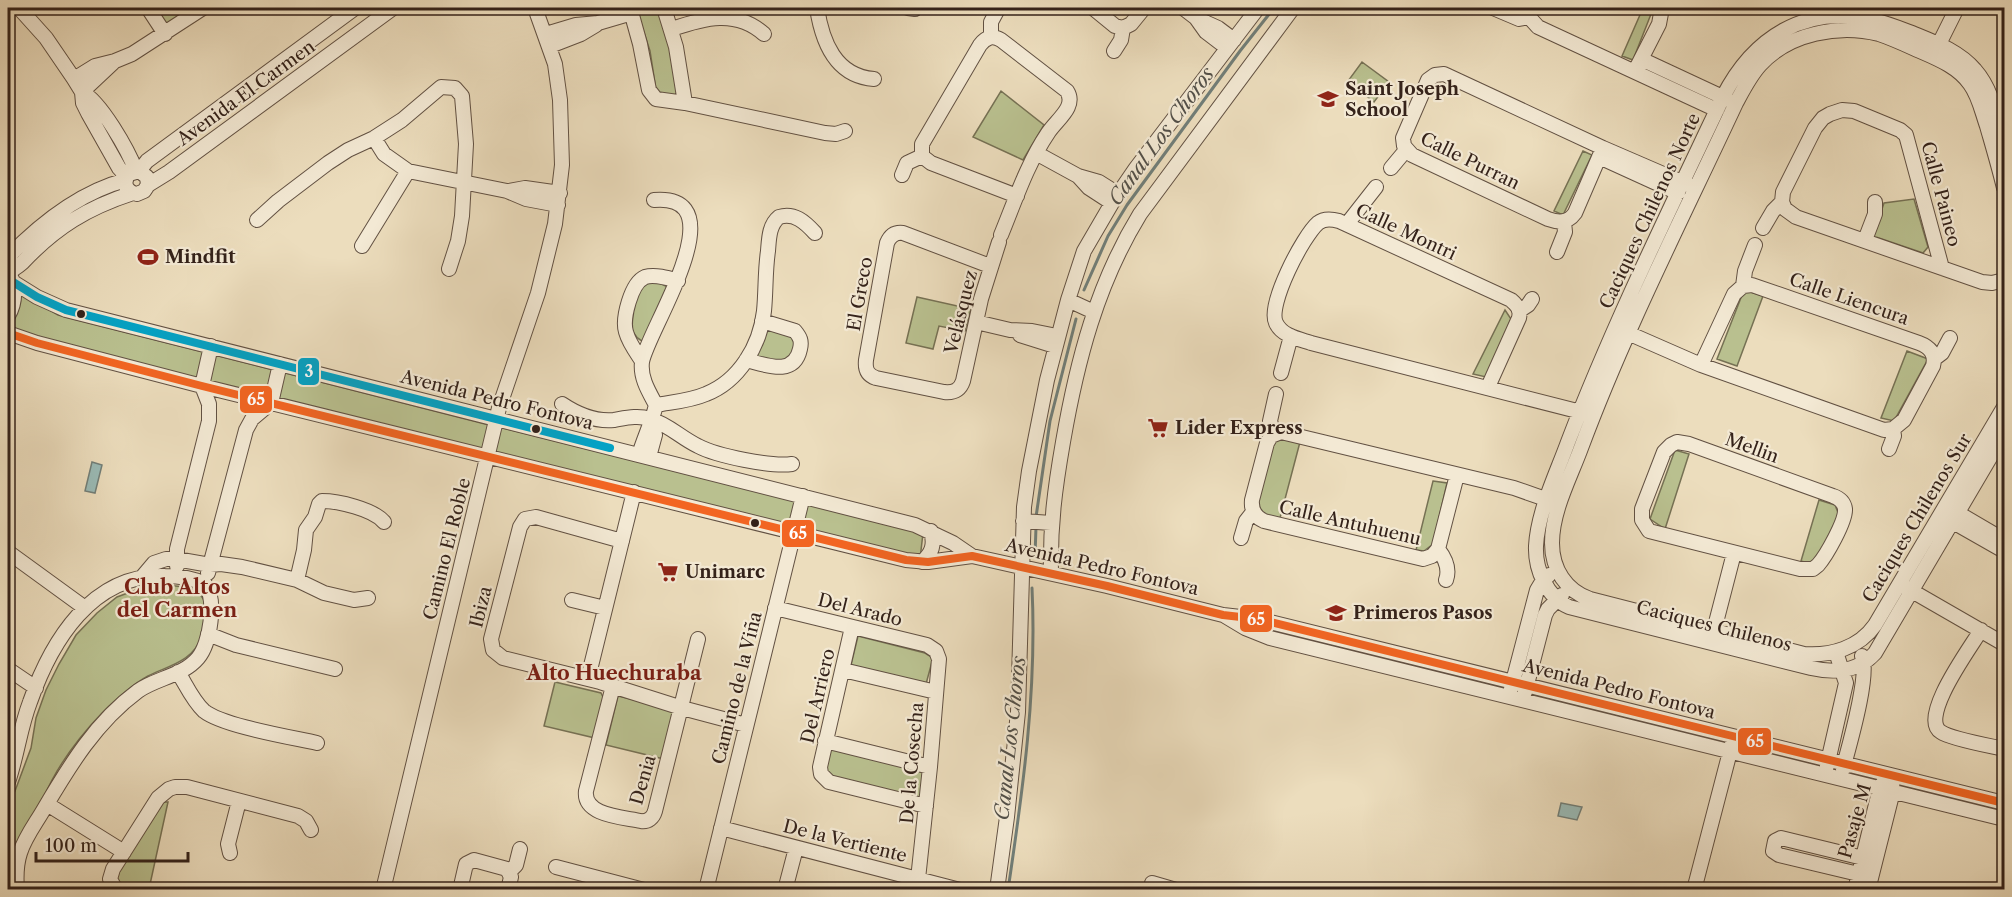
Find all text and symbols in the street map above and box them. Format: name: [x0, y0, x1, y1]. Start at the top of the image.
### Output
street label: Avenida El Carmen: [172, 36, 319, 151]
water label: Canal Los Choros: [1103, 62, 1219, 210]
place label: Saint Joseph School: [1345, 78, 1460, 121]
school or university icon: Saint Joseph School: [1316, 87, 1340, 111]
street label: Caciques Chilenos Norte: [1595, 110, 1705, 312]
street label: Calle Purran: [1417, 127, 1523, 195]
street label: Calle Paineo: [1916, 139, 1966, 249]
street label: Calle Montri: [1352, 199, 1460, 265]
sports icon: Mindfit: [136, 245, 160, 269]
place label: Mindfit: [165, 246, 236, 268]
street label: El Greco: [843, 255, 877, 333]
street label: Velásquez: [940, 268, 982, 357]
street label: Calle Liencura: [1786, 268, 1912, 330]
unlabelled marker: [75, 308, 87, 320]
line badge: 3: [297, 357, 320, 386]
text: 3: [304, 361, 314, 381]
street label: Avenida Pedro Fontova: [397, 365, 596, 435]
line badge: 65: [239, 385, 273, 414]
text: 65: [247, 389, 265, 409]
supermarket icon: Lider Express: [1146, 416, 1170, 440]
place label: Lider Express: [1175, 417, 1303, 439]
unlabelled marker: [530, 423, 542, 435]
street label: Mellin: [1722, 428, 1782, 468]
street label: Caciques Chilenos Sur: [1858, 429, 1976, 607]
street label: Camino El Roble: [419, 476, 475, 622]
street label: Calle Antuhuenu: [1277, 496, 1423, 550]
unlabelled marker: [749, 517, 761, 529]
line badge: 65: [781, 519, 815, 548]
text: 65: [789, 523, 807, 543]
street label: Avenida Pedro Fontova: [1002, 534, 1201, 600]
supermarket icon: Unimarc: [656, 560, 680, 584]
place label: Unimarc: [685, 561, 765, 583]
district label: Club Altos del Carmen: [117, 575, 237, 622]
street label: Ibiza: [465, 584, 497, 630]
street label: Del Arado: [815, 589, 905, 631]
street label: Caciques Chilenos: [1634, 596, 1794, 656]
school or university icon: Primeros Pasos: [1324, 601, 1348, 625]
place label: Primeros Pasos: [1353, 602, 1493, 624]
line badge: 65: [1239, 604, 1273, 633]
street label: Camino de la Viña: [707, 609, 767, 766]
text: 65: [1247, 609, 1265, 629]
street label: Del Arriero: [796, 646, 840, 746]
street label: Avenida Pedro Fontova: [1519, 654, 1718, 724]
water label: Canal Los Choros: [989, 655, 1031, 821]
district label: Alto Huechuraba: [525, 661, 702, 685]
street label: De la Cosecha: [896, 701, 928, 825]
line badge: 65: [1737, 727, 1772, 756]
text: 65: [1746, 731, 1764, 751]
street label: Denia: [625, 752, 661, 808]
street label: Pasaje M: [1834, 781, 1876, 861]
street label: De la Vertiente: [781, 815, 909, 867]
scale bar: [36, 825, 188, 863]
text: 100 m: [45, 835, 97, 857]

